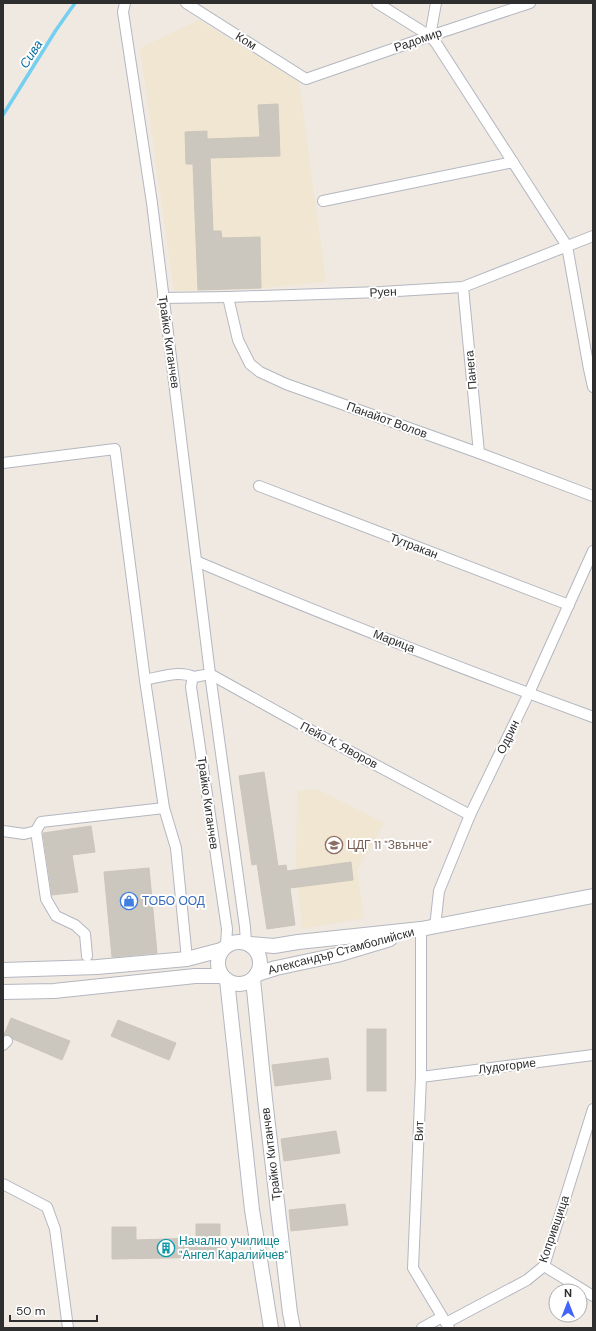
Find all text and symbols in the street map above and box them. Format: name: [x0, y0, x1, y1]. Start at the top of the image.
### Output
street label: Радомир: [392, 24, 444, 56]
street label: Ком: [232, 28, 260, 54]
water label: Сива: [16, 37, 46, 71]
street label: Руен: [369, 283, 397, 301]
street label: Трайко Китанчев: [155, 295, 183, 389]
street label: Панега: [461, 349, 481, 390]
street label: Панайот Волов: [344, 398, 430, 442]
street label: Тутракан: [388, 530, 440, 562]
street label: Марица: [371, 626, 418, 656]
street label: Одрин: [493, 717, 523, 757]
street label: Пейо К. Яворов: [297, 718, 381, 772]
street label: Трайко Китанчев: [194, 756, 222, 850]
school or university icon: ЦДГ 11 "Звънче": [324, 835, 344, 855]
place label: ЦДГ 11 "Звънче": [347, 837, 432, 853]
shop icon: ТОБО ООД: [119, 891, 139, 911]
place label: ТОБО ООД: [142, 893, 205, 909]
street label: Александър Стамболийски: [266, 924, 416, 978]
street label: Лудогорие: [477, 1054, 537, 1077]
street label: Трайко Китанчев: [257, 1107, 285, 1201]
street label: Вит: [411, 1120, 427, 1141]
street label: Копривщица: [535, 1193, 573, 1265]
place label: Начално училище "Ангел Каралийчев": [179, 1233, 288, 1263]
building icon: Начално училище "Ангел Каралийчев": [156, 1238, 176, 1258]
north arrow: [548, 1283, 588, 1323]
text: N: [564, 1286, 572, 1300]
scale bar: [10, 1297, 97, 1323]
text: 50 m: [16, 1303, 45, 1319]

